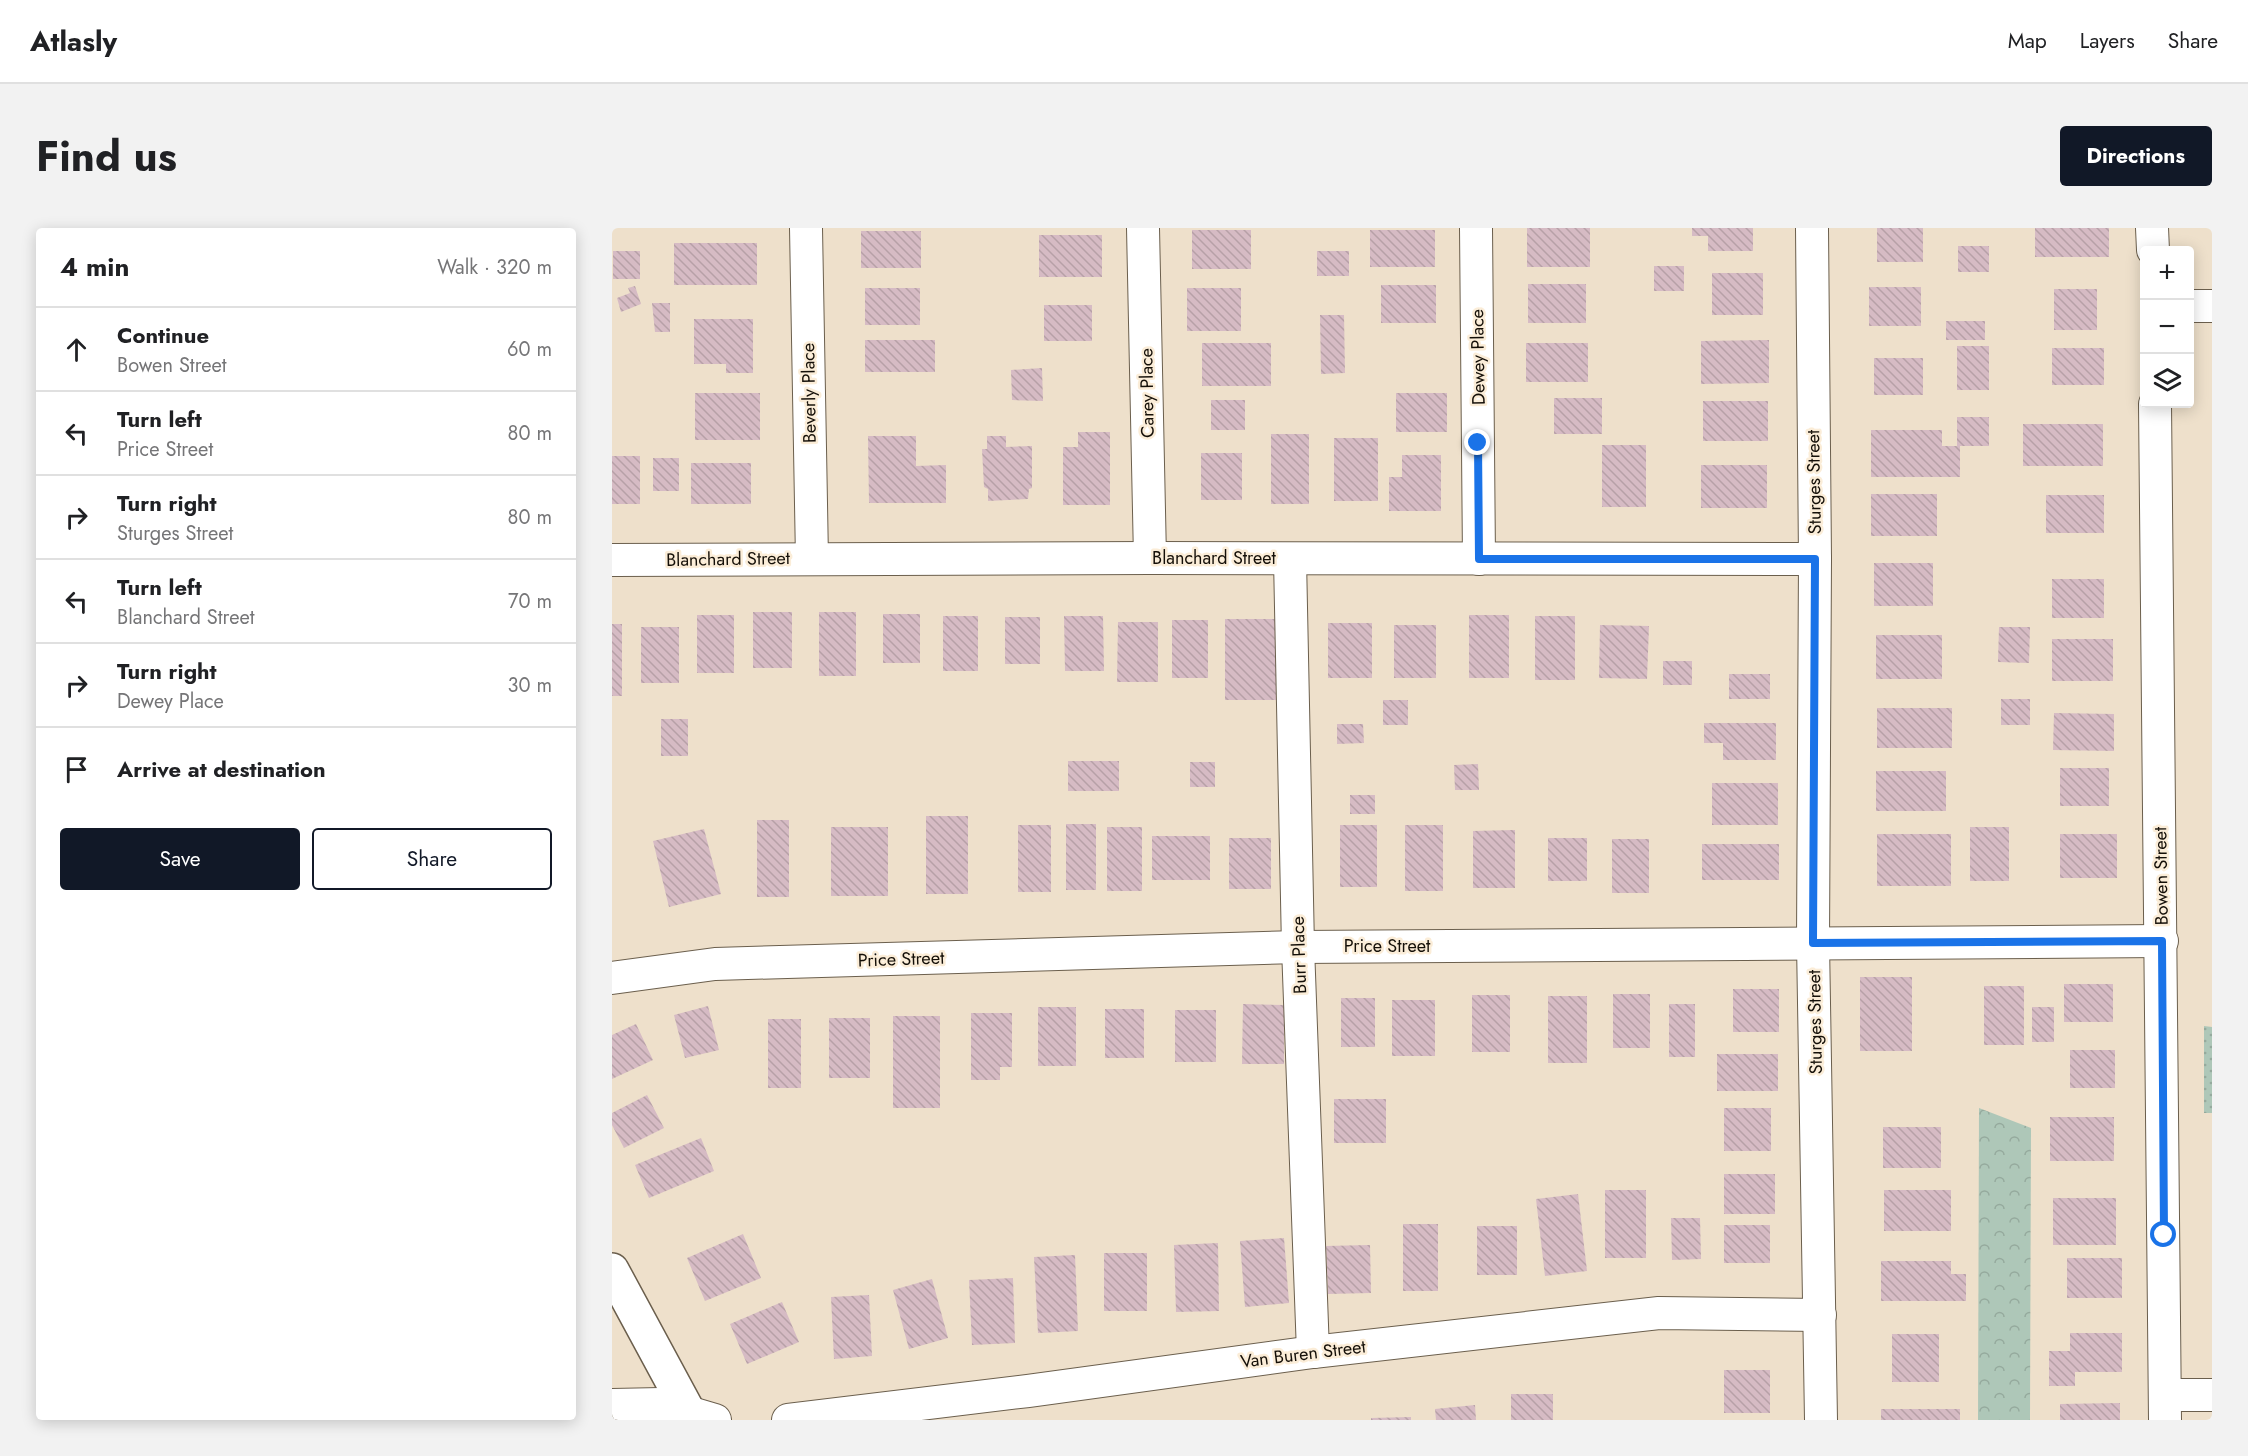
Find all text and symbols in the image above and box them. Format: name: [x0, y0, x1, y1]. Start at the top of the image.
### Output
text: Atlasly: [30, 21, 117, 62]
text: Map: [2008, 26, 2047, 56]
text: Layers: [2080, 26, 2135, 56]
text: Share: [2168, 26, 2218, 56]
text: Find us: [36, 126, 177, 187]
button: Directions: [2060, 126, 2212, 186]
map controls: [2140, 246, 2194, 408]
button: +: [2140, 246, 2194, 300]
text: 4 min: [60, 248, 129, 286]
text: Walk · 320 m: [437, 253, 552, 282]
button: −: [2140, 300, 2194, 354]
street label: Dewey Place: [1464, 309, 1492, 405]
text: Continue: [117, 319, 209, 351]
icon: ahead: [60, 333, 93, 366]
text: 60 m: [507, 335, 552, 364]
street label: Beverly Place: [795, 343, 823, 443]
street label: Carey Place: [1133, 348, 1161, 438]
text: Bowen Street: [117, 351, 227, 380]
button: layers: [2140, 354, 2194, 408]
text: Turn left: [117, 403, 202, 435]
icon: left: [60, 417, 93, 450]
text: 80 m: [507, 419, 552, 448]
route end: [1464, 429, 1490, 455]
street label: Sturges Street: [1800, 429, 1828, 535]
text: Price Street: [117, 435, 213, 464]
text: Turn right: [117, 487, 217, 519]
icon: right: [60, 501, 93, 534]
text: 80 m: [507, 503, 552, 532]
text: Sturges Street: [117, 519, 233, 548]
street label: Blanchard Street: [666, 545, 791, 573]
street label: Blanchard Street: [1152, 545, 1277, 571]
text: Turn left: [117, 571, 202, 603]
icon: left: [60, 585, 93, 618]
text: 70 m: [508, 587, 552, 616]
text: Blanchard Street: [117, 603, 255, 632]
text: Turn right: [117, 655, 217, 687]
icon: right: [60, 669, 93, 702]
text: 30 m: [507, 671, 552, 700]
text: Dewey Place: [117, 687, 224, 716]
icon: arrive: [60, 753, 93, 786]
text: Arrive at destination: [117, 753, 326, 785]
street label: Bowen Street: [2147, 826, 2175, 926]
button: Save: [60, 828, 300, 890]
button: Share: [312, 828, 552, 890]
street label: Burr Place: [1285, 916, 1313, 994]
street label: Price Street: [1344, 933, 1431, 959]
street label: Price Street: [857, 944, 945, 974]
street label: Sturges Street: [1801, 969, 1829, 1075]
route start: [2150, 1221, 2176, 1247]
street label: Van Buren Street: [1239, 1333, 1368, 1375]

